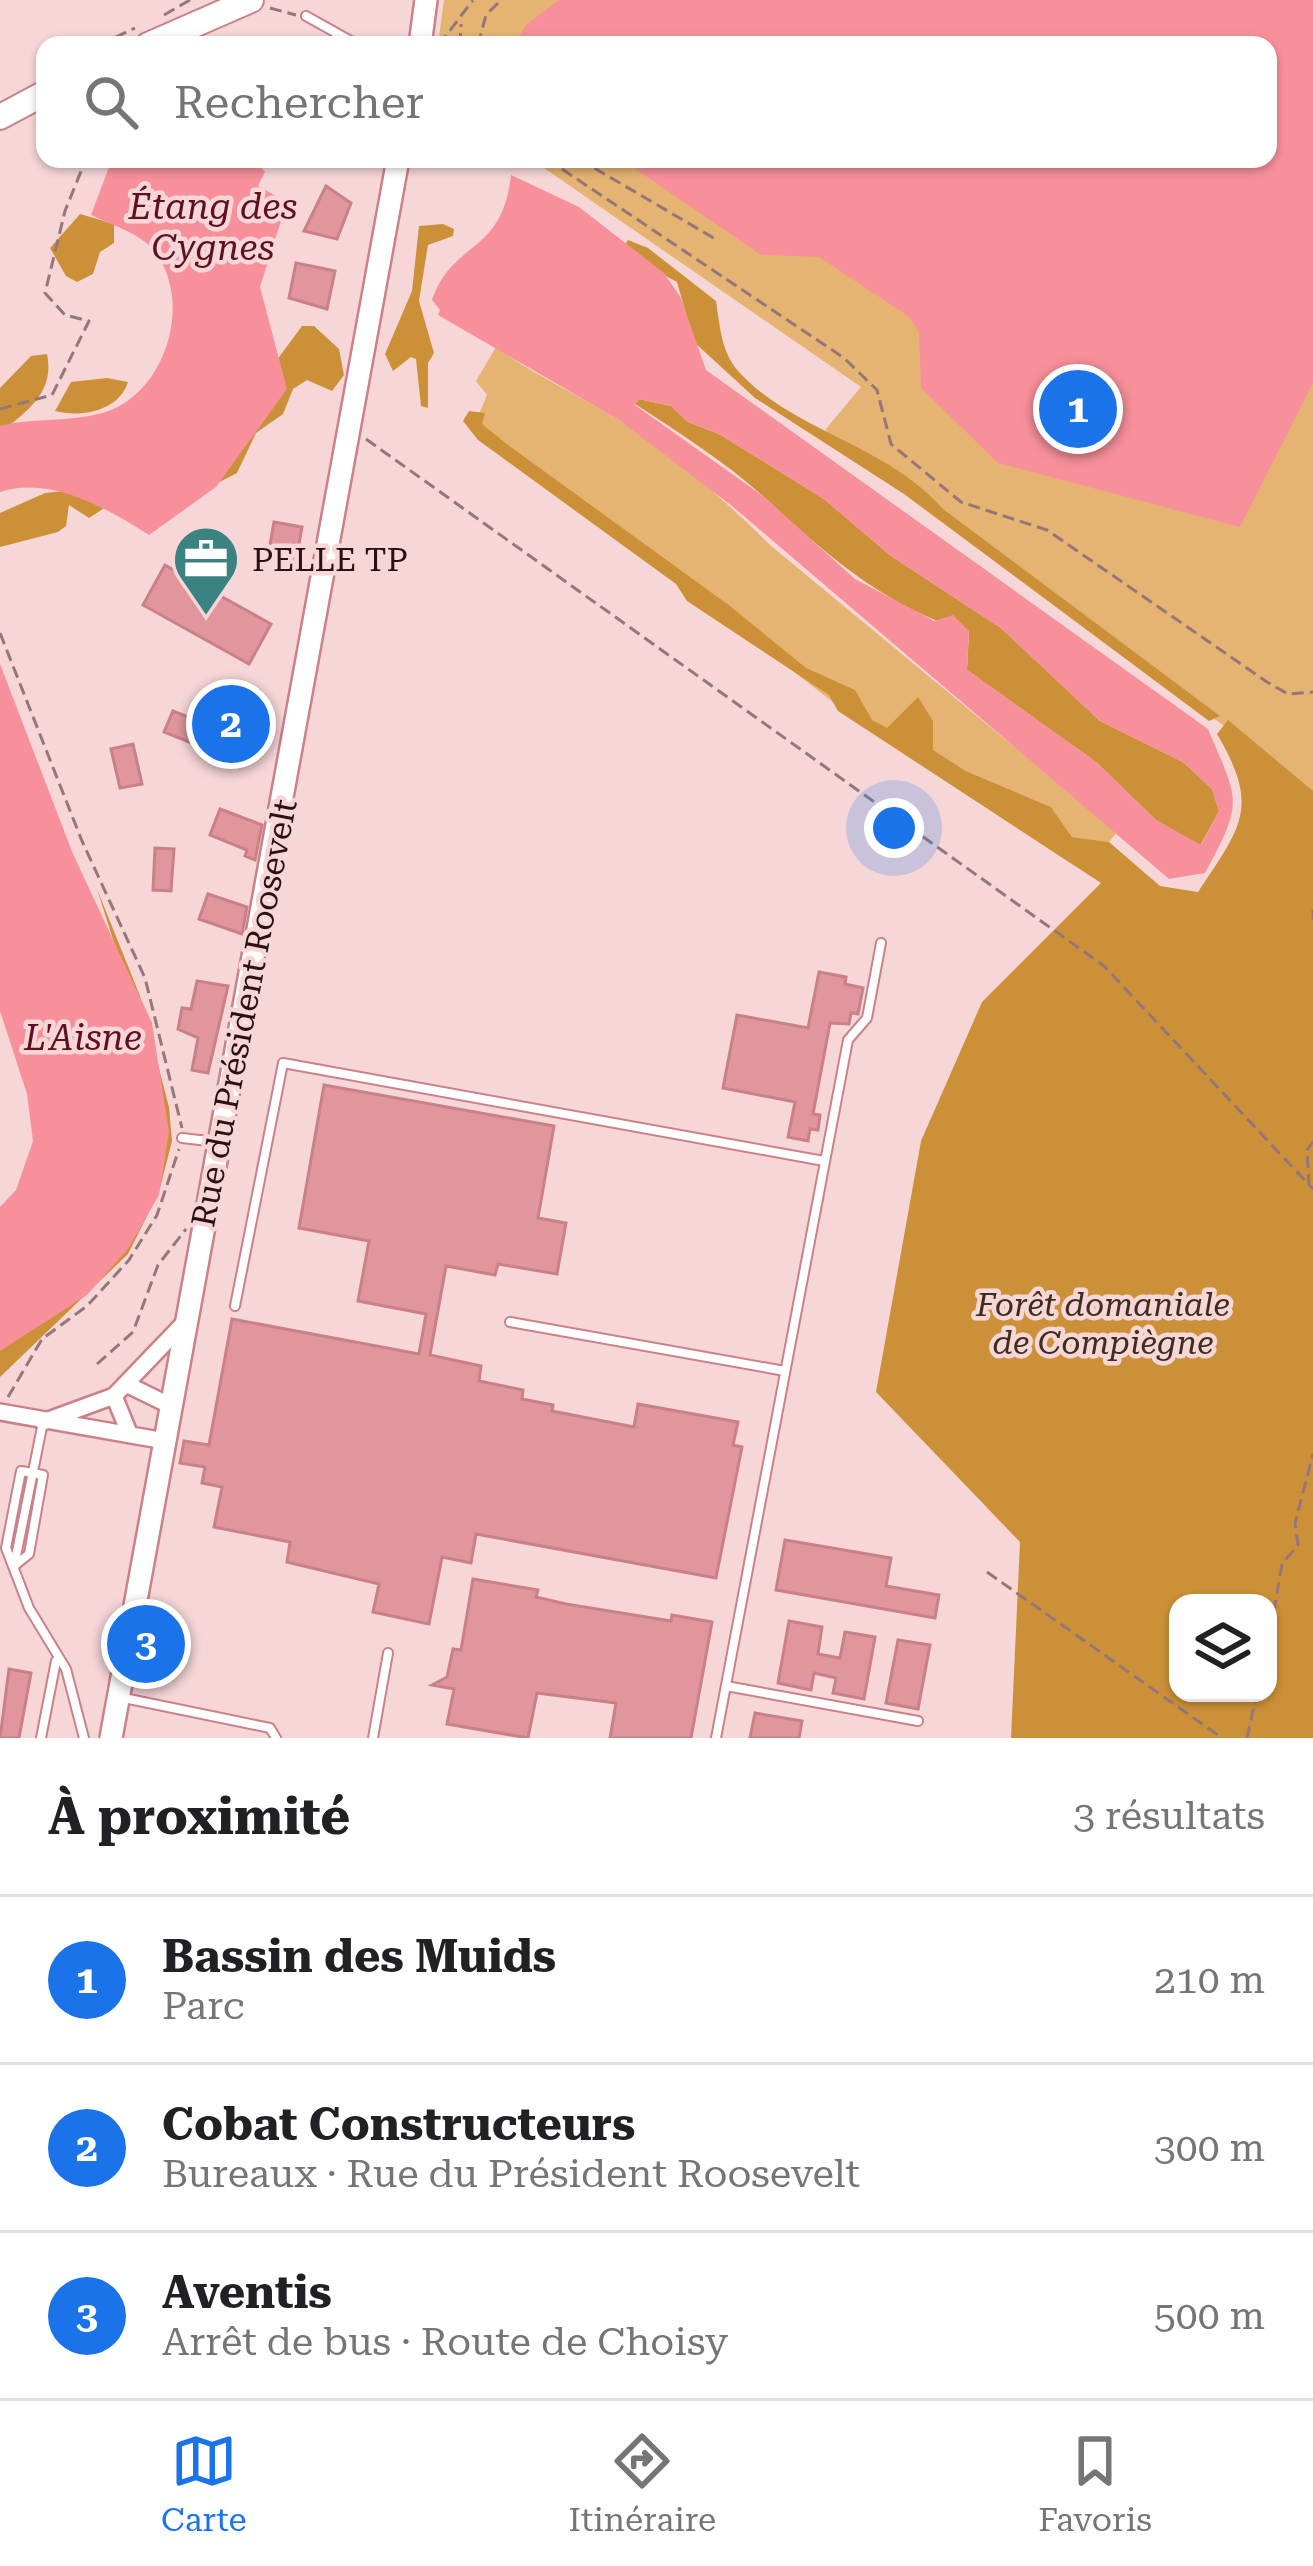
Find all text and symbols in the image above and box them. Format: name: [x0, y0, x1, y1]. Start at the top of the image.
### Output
search box: [36, 36, 1277, 168]
icon: search: [78, 69, 144, 135]
text: Rechercher: [174, 76, 424, 129]
water label: Étang des Cygnes: [127, 185, 298, 269]
pin: 1: [1039, 364, 1117, 454]
office icon: PELLE TP: [171, 524, 241, 618]
place label: PELLE TP: [252, 540, 408, 579]
pin: 2: [192, 679, 270, 769]
street label: Rue du Président Roosevelt: [183, 796, 305, 1230]
your location: [864, 798, 924, 858]
water label: L'Aisne: [23, 1017, 142, 1059]
park label: Forêt domaniale de Compiègne: [975, 1285, 1230, 1362]
map controls: [1169, 1594, 1277, 1702]
button: layers: [1169, 1594, 1277, 1702]
pin: 3: [107, 1599, 185, 1689]
text: À proximité: [48, 1787, 350, 1846]
text: 3 résultats: [1073, 1793, 1265, 1839]
text: Bassin des Muids: [162, 1930, 556, 1983]
text: 1: [76, 1957, 98, 2003]
text: 210 m: [1154, 1957, 1265, 2003]
text: Parc: [162, 1983, 245, 2029]
text: Cobat Constructeurs: [162, 2098, 635, 2151]
text: 2: [76, 2125, 98, 2171]
text: 300 m: [1154, 2125, 1265, 2171]
text: Bureaux · Rue du Président Roosevelt: [162, 2151, 860, 2197]
text: Aventis: [162, 2266, 332, 2319]
text: 3: [76, 2293, 98, 2339]
text: 500 m: [1154, 2293, 1265, 2339]
text: Arrêt de bus · Route de Choisy: [162, 2319, 728, 2365]
tab: Carte: [161, 2428, 247, 2539]
tab: Itinéraire: [569, 2428, 716, 2539]
tab: Favoris: [1038, 2428, 1152, 2539]

